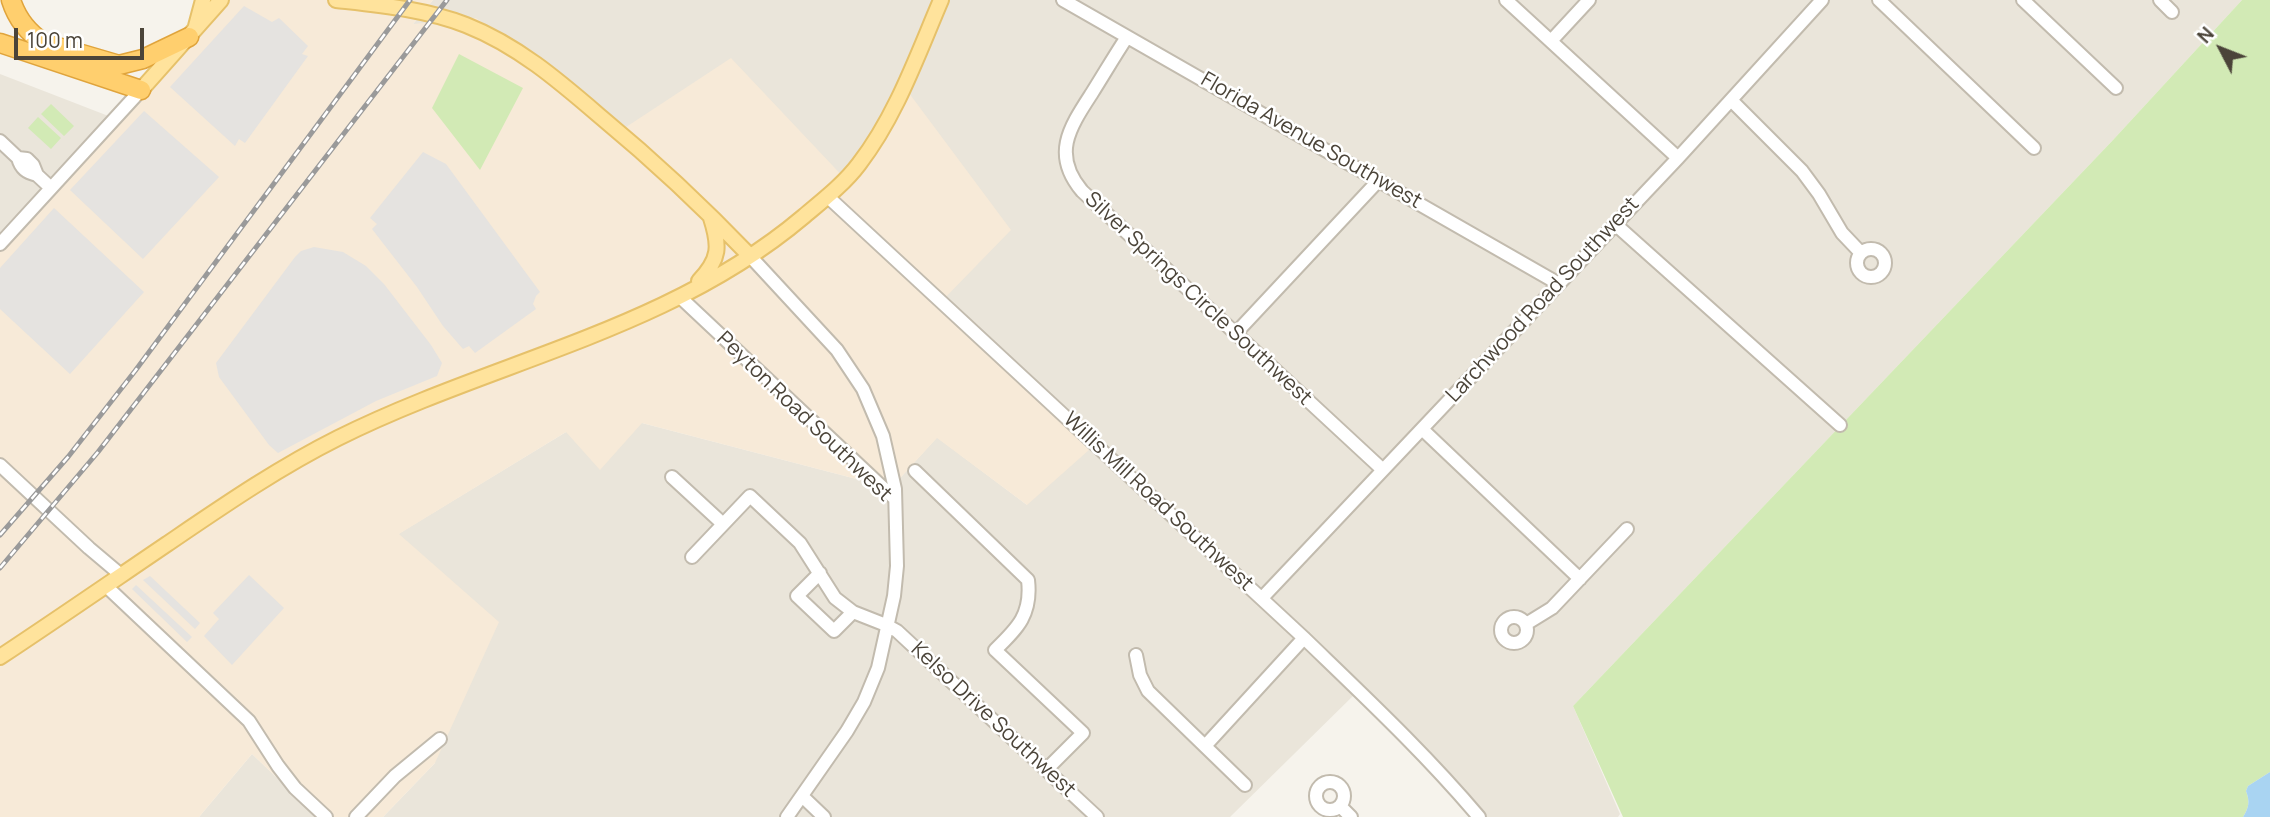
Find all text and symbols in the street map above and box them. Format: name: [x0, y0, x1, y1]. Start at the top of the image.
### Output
scale bar: [18, 14, 147, 58]
north arrow: [2186, 14, 2256, 84]
text: N: [2191, 21, 2220, 49]
text: 100 m: [27, 26, 83, 54]
street label: Florida Avenue Southwest: [1196, 67, 1426, 215]
street label: Silver Springs Circle Southwest: [1079, 187, 1317, 411]
street label: Larchwood Road Southwest: [1441, 192, 1645, 408]
street label: Peyton Road Southwest: [711, 327, 897, 507]
street label: Willis Mill Road Southwest: [1058, 407, 1258, 597]
street label: Kelso Drive Southwest: [905, 637, 1081, 803]

